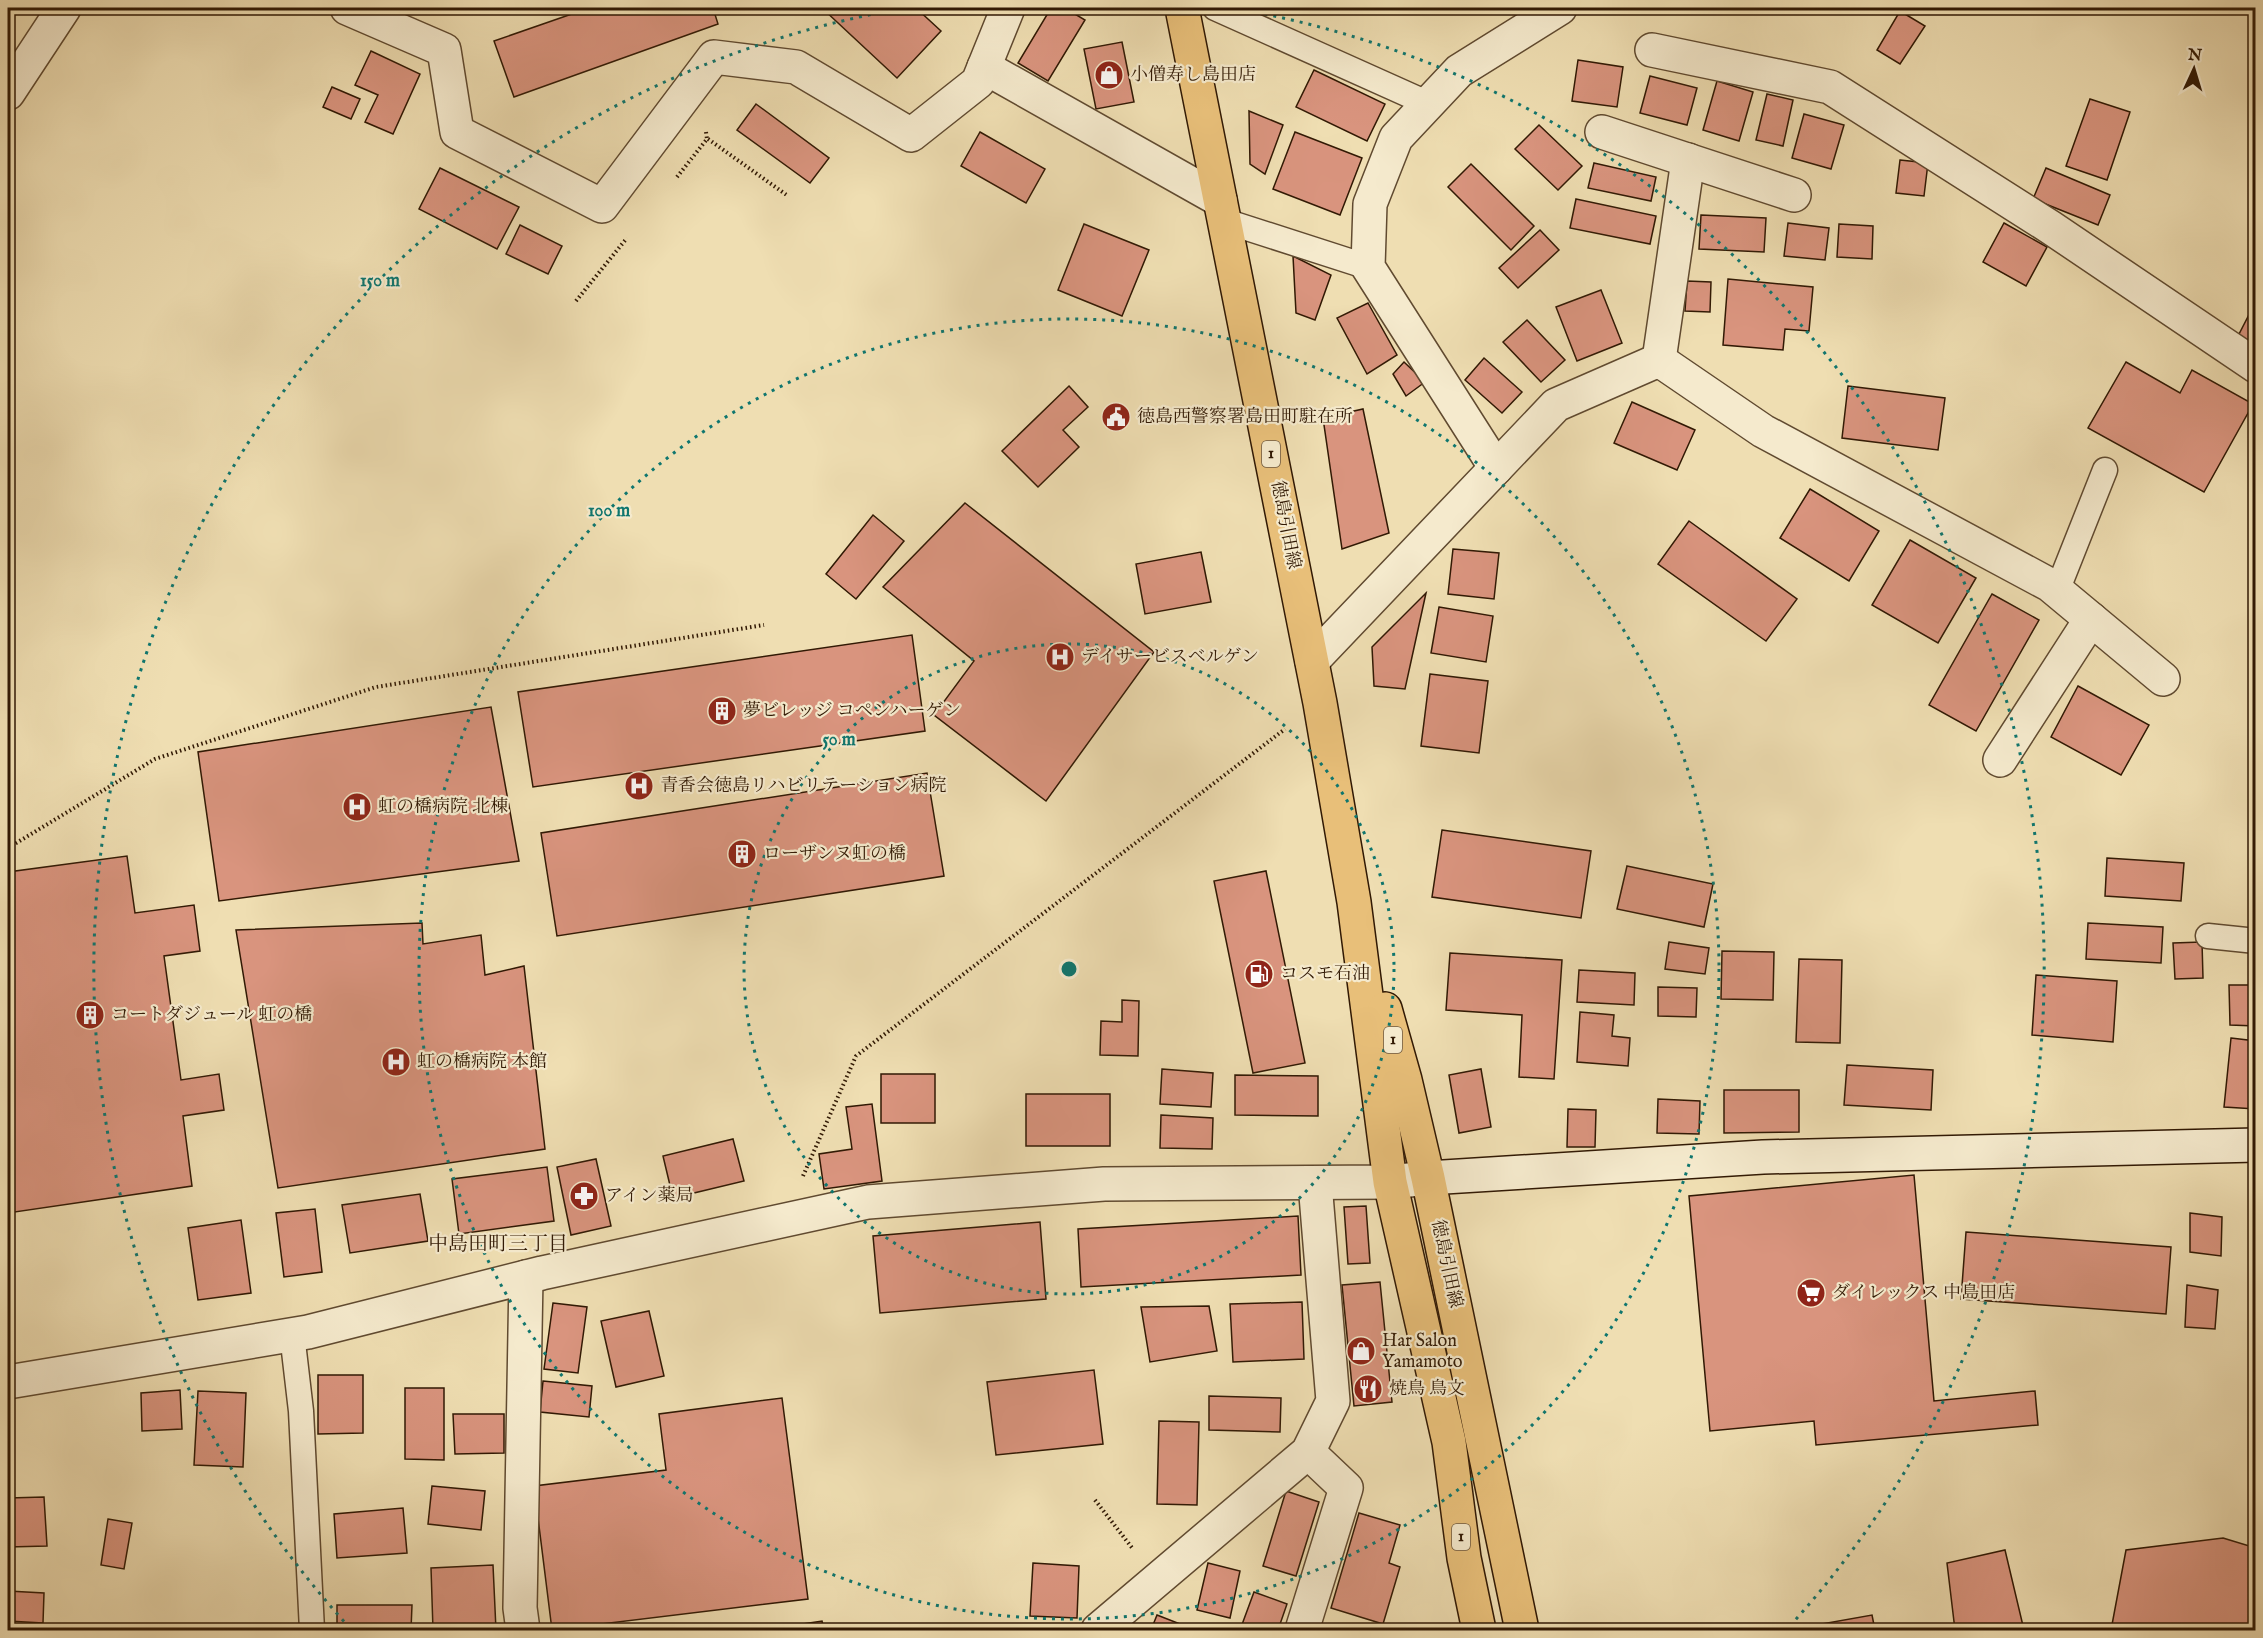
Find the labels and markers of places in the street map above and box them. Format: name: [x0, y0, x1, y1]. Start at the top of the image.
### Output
shop icon: 小僧寿し島田店: [1093, 59, 1125, 91]
place label: 小僧寿し島田店: [1130, 64, 1256, 87]
public building icon: 徳島西警察署島田町駐在所: [1100, 401, 1132, 433]
place label: 徳島西警察署島田町駐在所: [1137, 406, 1353, 429]
hospital icon: デイサービスベルゲン: [1044, 641, 1076, 673]
place label: デイサービスベルゲン: [1081, 646, 1259, 669]
building icon: 夢ビレッジ コペンハーゲン: [706, 695, 738, 727]
place label: 夢ビレッジ コペンハーゲン: [743, 700, 961, 723]
hospital icon: 青香会徳島リハビリテーション病院: [623, 770, 655, 802]
place label: 青香会徳島リハビリテーション病院: [660, 775, 946, 798]
hospital icon: 虹の橋病院 北棟: [341, 791, 373, 823]
place label: 虹の橋病院 北棟: [378, 796, 508, 819]
building icon: ローザンヌ虹の橋: [726, 838, 758, 870]
place label: ローザンヌ虹の橋: [763, 843, 906, 866]
fuel station icon: コスモ石油: [1243, 958, 1275, 990]
centre of rings: [1059, 959, 1079, 979]
place label: コスモ石油: [1280, 963, 1370, 986]
building icon: コートダジュール 虹の橋: [74, 999, 106, 1031]
place label: コートダジュール 虹の橋: [111, 1004, 312, 1027]
hospital icon: 虹の橋病院 本館: [380, 1046, 412, 1078]
place label: 虹の橋病院 本館: [417, 1051, 547, 1074]
pharmacy icon: アイン薬局: [568, 1180, 600, 1212]
place label: アイン薬局: [605, 1185, 693, 1208]
supermarket icon: ダイレックス 中島田店: [1795, 1277, 1827, 1309]
place label: ダイレックス 中島田店: [1832, 1282, 2015, 1305]
place label: Har Salon Yamamoto: [1382, 1330, 1463, 1374]
shop icon: Har Salon Yamamoto: [1345, 1335, 1377, 1367]
restaurant icon: 焼鳥 鳥文: [1352, 1373, 1384, 1405]
place label: 焼鳥 鳥文: [1389, 1378, 1465, 1401]

